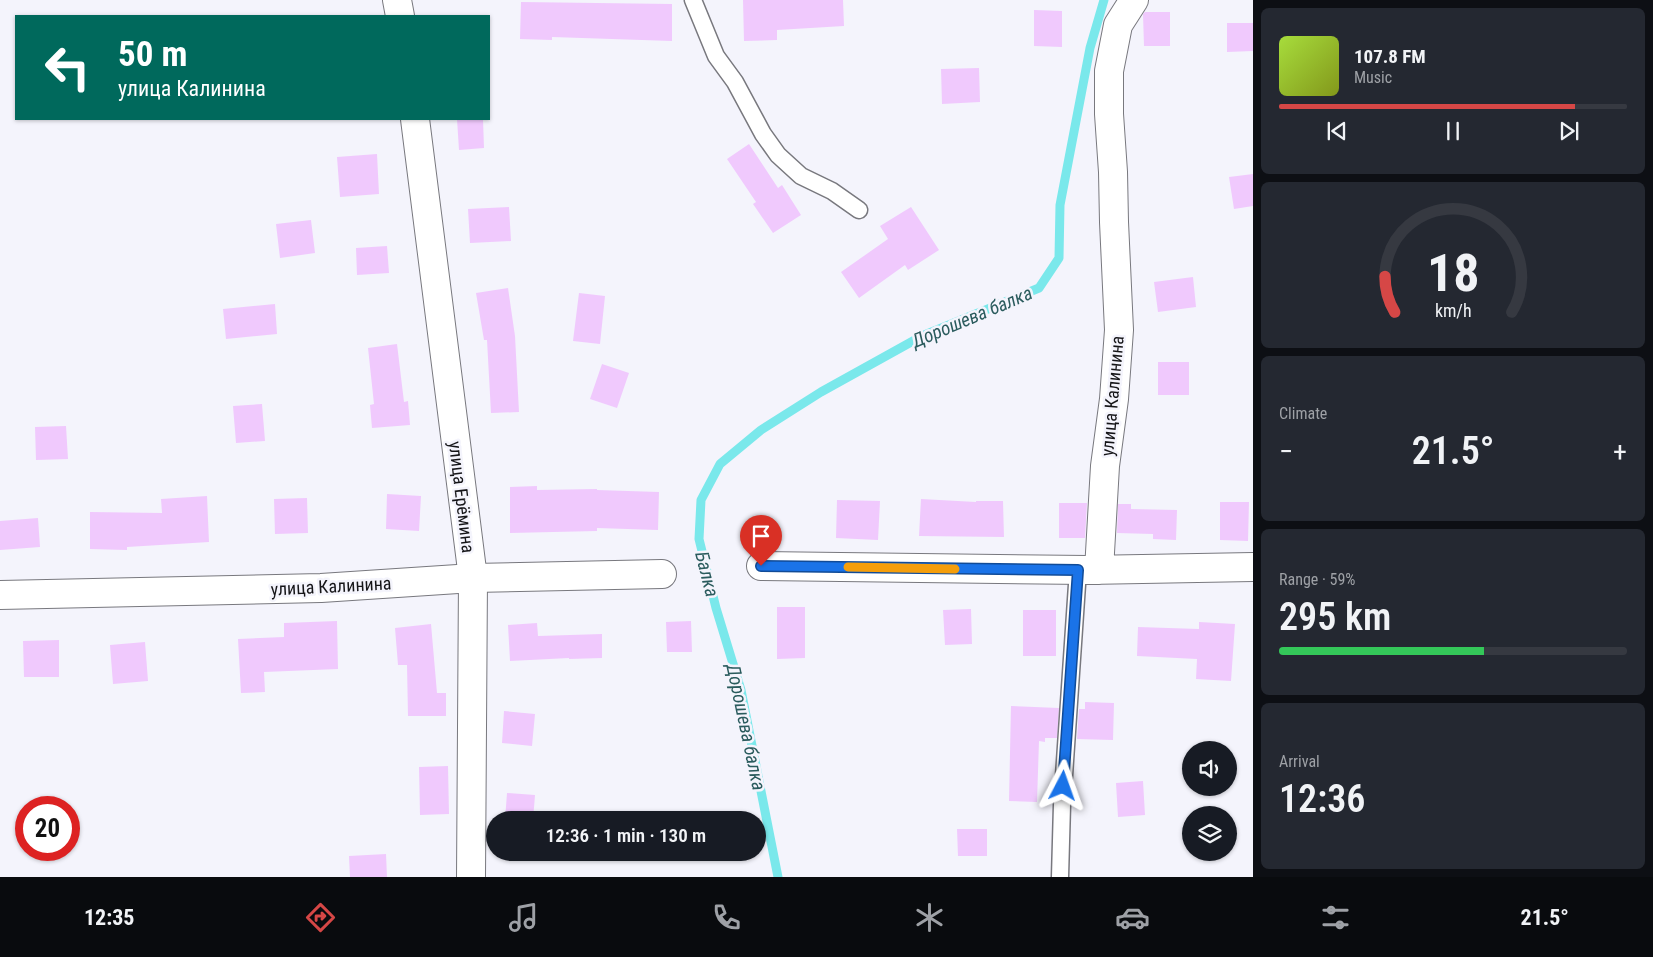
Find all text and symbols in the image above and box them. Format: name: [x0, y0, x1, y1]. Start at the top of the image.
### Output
text: 50 m: [118, 34, 187, 75]
icon: left: [35, 35, 100, 100]
text: 107.8 FM: [1354, 45, 1426, 68]
text: Music: [1354, 68, 1392, 87]
text: улица Калинина: [118, 76, 266, 101]
icon: previous: [1323, 117, 1351, 145]
icon: pause: [1439, 117, 1467, 145]
icon: next: [1555, 117, 1583, 145]
text: 18: [1427, 243, 1479, 304]
water label: Дорошева балка: [906, 281, 1036, 354]
text: km/h: [1435, 300, 1471, 321]
street label: улица Калинина: [1096, 335, 1128, 457]
text: Climate: [1279, 404, 1327, 423]
text: 21.5°: [1412, 429, 1494, 473]
text: −: [1279, 435, 1293, 468]
text: +: [1613, 435, 1627, 468]
street label: улица Ерёмина: [445, 440, 479, 554]
pin: [740, 515, 782, 566]
icon: arrive: [747, 522, 775, 550]
water label: Балка: [690, 549, 724, 599]
text: Range · 59%: [1279, 570, 1355, 589]
street label: улица Калинина: [270, 572, 392, 600]
text: 295 km: [1279, 595, 1391, 639]
water label: Дорошева балка: [721, 660, 771, 792]
map controls: [1182, 741, 1237, 861]
button: sound: [1182, 741, 1237, 796]
text: Arrival: [1279, 752, 1320, 771]
position arrow: [1036, 759, 1088, 811]
text: 12:36: [1279, 777, 1365, 821]
speed limit sign: 20: [15, 796, 80, 861]
button: layers: [1182, 806, 1237, 861]
text: 12:36 · 1 min · 130 m: [546, 824, 706, 847]
icon: directions: [303, 900, 338, 935]
icon: music: [506, 900, 541, 935]
icon: phone: [709, 900, 744, 935]
icon: climate: [912, 900, 947, 935]
icon: car: [1115, 900, 1150, 935]
icon: filters: [1318, 900, 1353, 935]
text: 12:35: [84, 905, 135, 930]
text: 21.5°: [1521, 905, 1569, 930]

